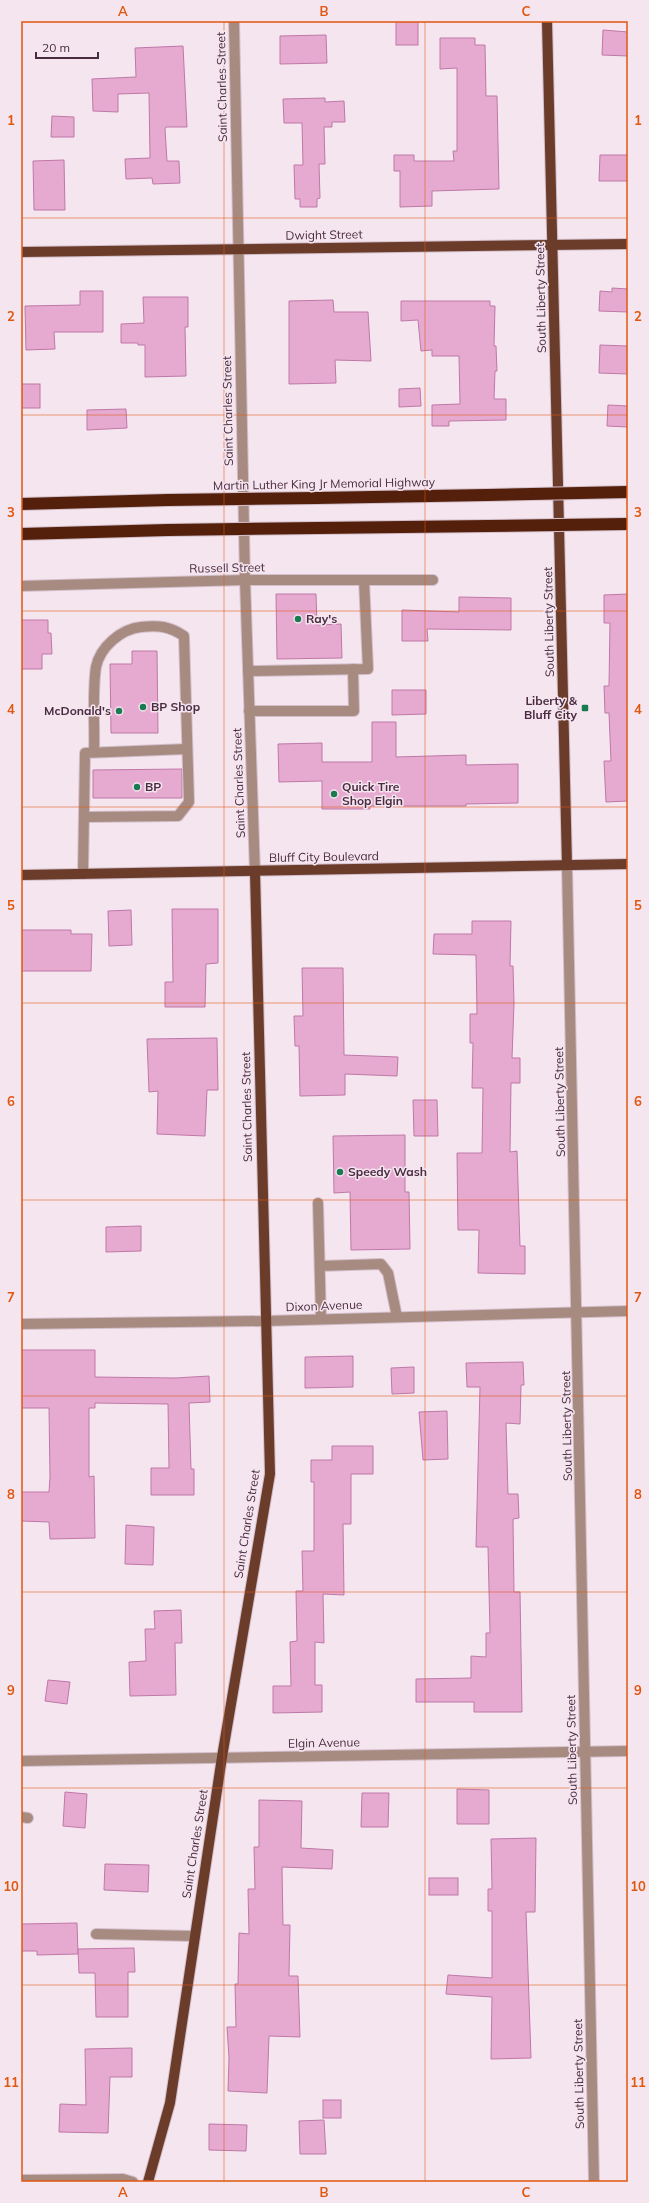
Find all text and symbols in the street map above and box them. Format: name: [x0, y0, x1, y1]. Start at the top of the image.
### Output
text: A: [118, 3, 128, 19]
text: B: [320, 3, 329, 19]
text: C: [522, 3, 531, 19]
street label: Saint Charles Street: [213, 32, 230, 142]
scale bar: [36, 34, 98, 60]
text: 20 m: [42, 40, 70, 55]
text: 1: [7, 112, 15, 128]
text: 1: [634, 112, 642, 128]
street label: Dwight Street: [285, 226, 363, 243]
street label: South Liberty Street: [532, 243, 549, 353]
text: 2: [7, 308, 15, 324]
text: 2: [634, 308, 642, 324]
street label: Saint Charles Street: [219, 356, 236, 466]
street label: Martin Luther King Jr Memorial Highway: [213, 474, 436, 493]
text: 3: [7, 504, 15, 520]
text: 3: [634, 504, 642, 520]
street label: Russell Street: [189, 559, 265, 576]
street label: South Liberty Street: [540, 567, 557, 677]
place label: Ray's: [306, 611, 337, 626]
marker: Ray's: [293, 614, 303, 624]
place label: Liberty & Bluff City: [524, 693, 578, 722]
place label: BP Shop: [151, 699, 200, 714]
text: 4: [7, 701, 15, 717]
text: 4: [634, 701, 642, 717]
marker: BP Shop: [138, 702, 148, 712]
place label: McDonald's: [44, 703, 111, 718]
marker: Liberty & Bluff City: [580, 703, 590, 713]
marker: McDonald's: [114, 706, 124, 716]
street label: Saint Charles Street: [229, 728, 248, 838]
place label: BP: [145, 779, 161, 794]
place label: Quick Tire Shop Elgin: [342, 779, 403, 808]
marker: BP: [132, 782, 142, 792]
marker: Quick Tire Shop Elgin: [329, 789, 339, 799]
street label: Bluff City Boulevard: [269, 848, 379, 865]
text: 5: [7, 897, 15, 913]
text: 5: [634, 897, 642, 913]
street label: South Liberty Street: [551, 1047, 568, 1157]
street label: Saint Charles Street: [238, 1052, 255, 1162]
text: 6: [7, 1093, 15, 1109]
text: 6: [634, 1093, 642, 1109]
place label: Speedy Wash: [348, 1164, 427, 1179]
marker: Speedy Wash: [335, 1167, 345, 1177]
text: 7: [7, 1289, 15, 1305]
text: 7: [634, 1289, 642, 1305]
street label: Dixon Avenue: [285, 1297, 363, 1314]
street label: South Liberty Street: [558, 1371, 575, 1481]
street label: Saint Charles Street: [230, 1468, 263, 1580]
text: 8: [7, 1486, 15, 1502]
text: 8: [634, 1486, 642, 1502]
text: 9: [7, 1682, 15, 1698]
text: 9: [634, 1682, 642, 1698]
street label: South Liberty Street: [563, 1695, 580, 1805]
street label: Elgin Avenue: [288, 1734, 360, 1751]
street label: Saint Charles Street: [178, 1788, 211, 1900]
text: 10: [3, 1878, 19, 1894]
text: 10: [630, 1878, 646, 1894]
street label: South Liberty Street: [570, 2019, 587, 2129]
text: 11: [3, 2074, 19, 2090]
text: 11: [630, 2074, 646, 2090]
text: A: [118, 2184, 128, 2200]
text: B: [320, 2184, 329, 2200]
text: C: [522, 2184, 531, 2200]

